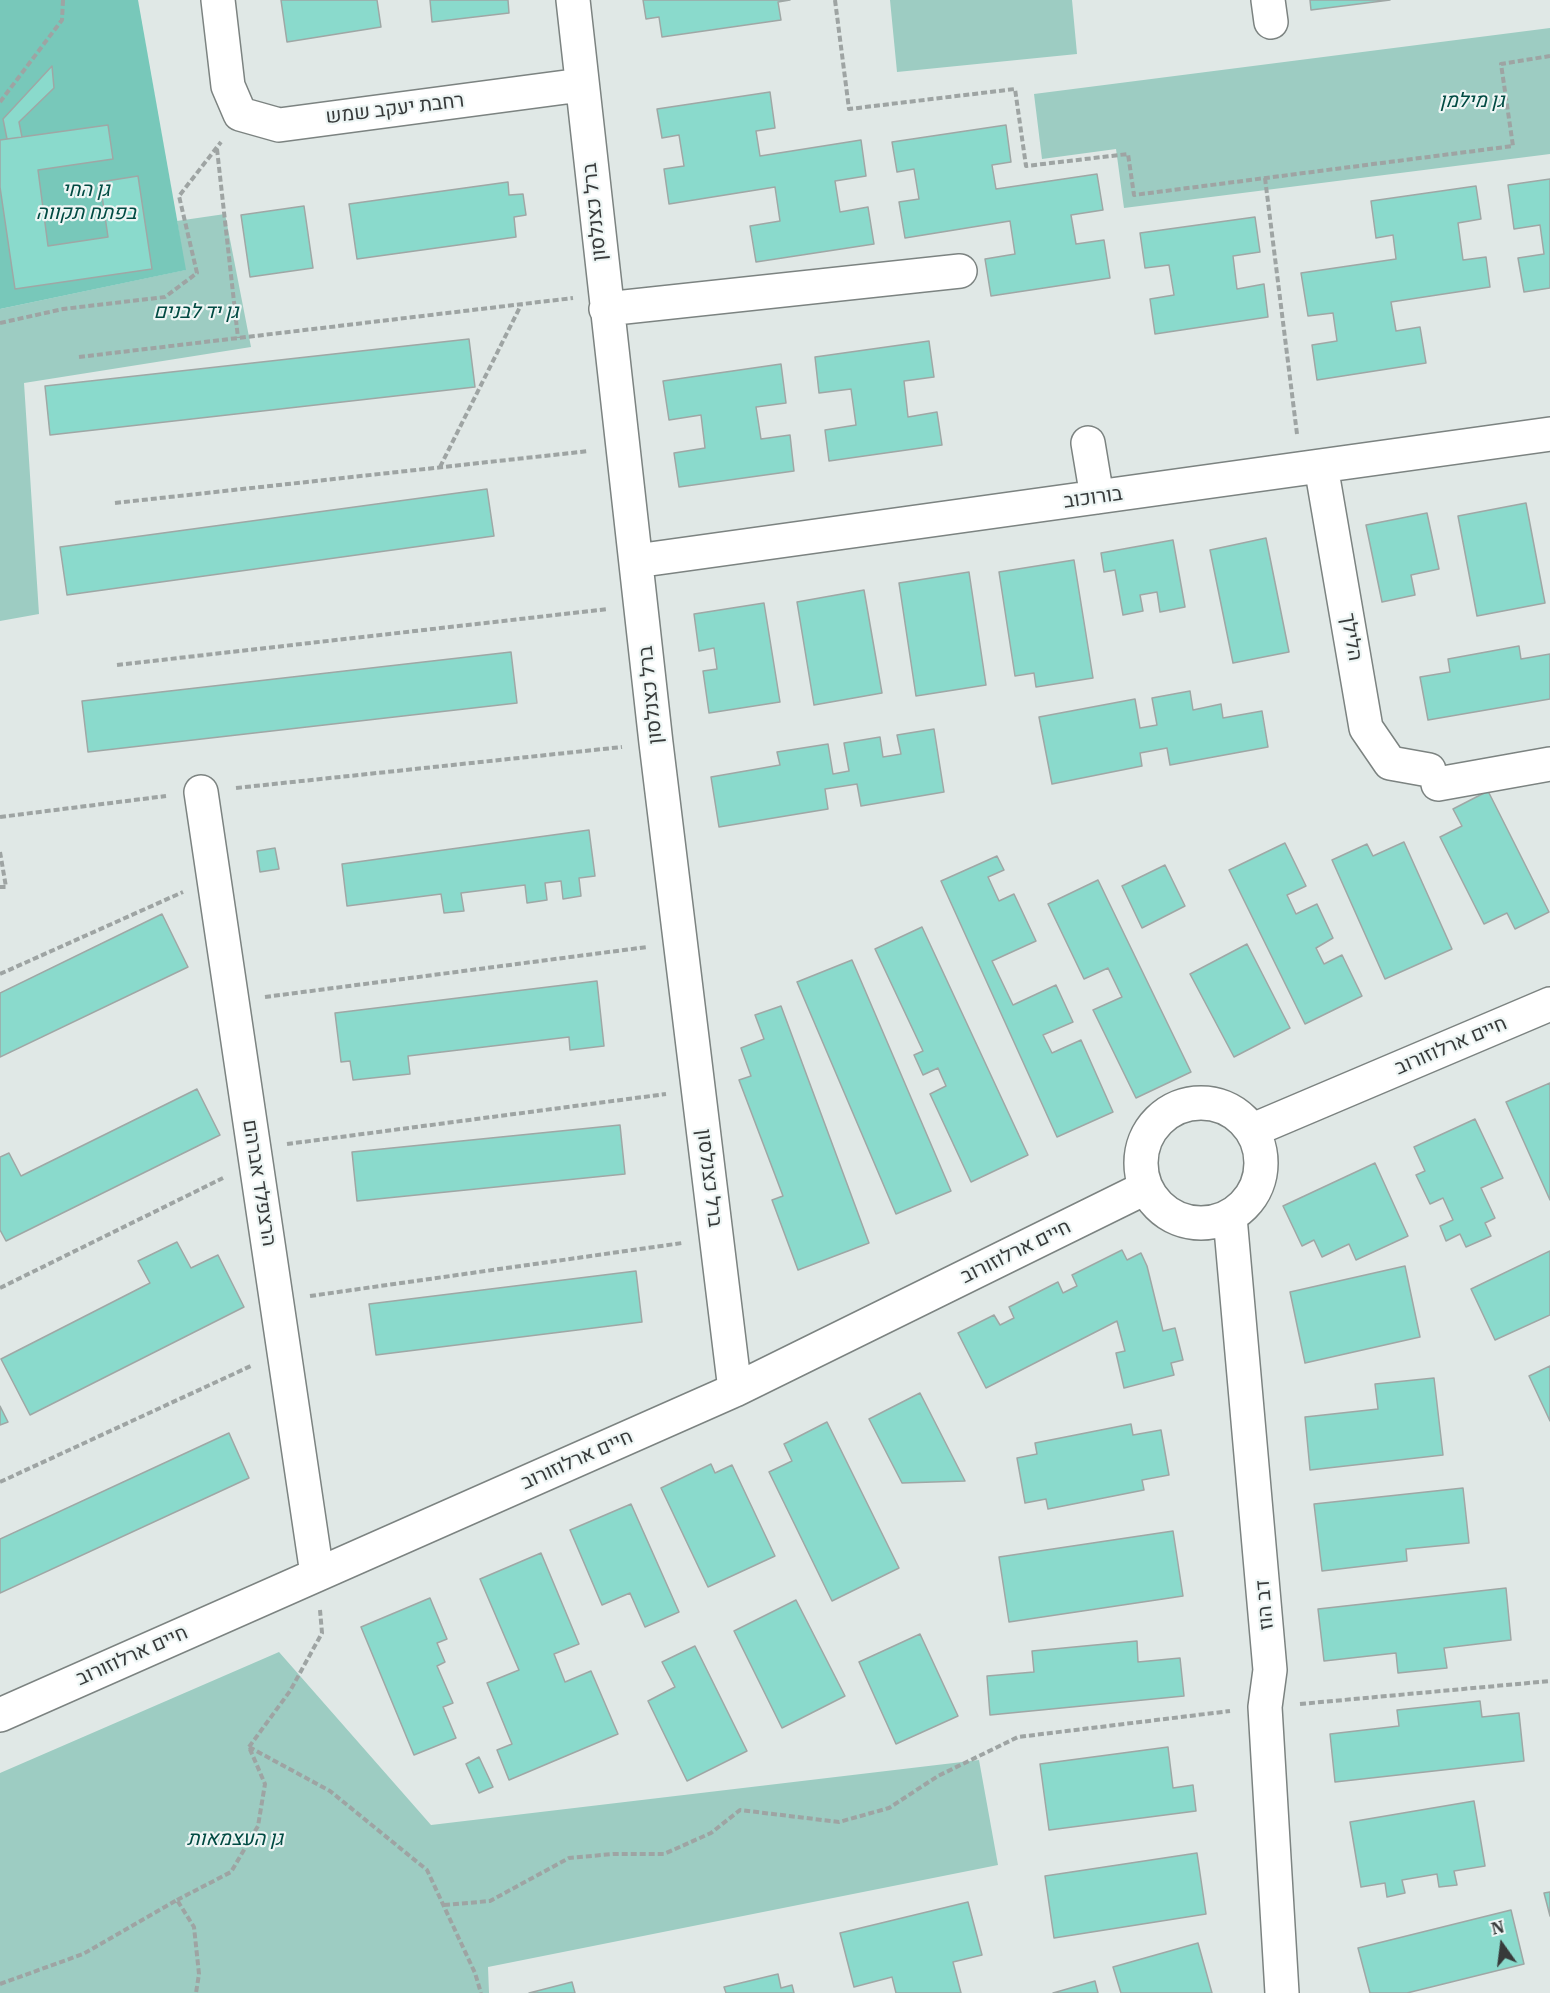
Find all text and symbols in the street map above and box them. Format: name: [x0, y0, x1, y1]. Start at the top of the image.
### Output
street label: רחבת יעקב שמש: [324, 89, 466, 129]
park label: גן מילמן: [1439, 89, 1505, 113]
street label: ברל כצנלסון: [578, 162, 612, 262]
park label: גן החי בפתח תקווה: [36, 178, 136, 225]
park label: גן יד לבנים: [153, 300, 239, 324]
street label: בורוכוב: [1062, 482, 1124, 514]
street label: הלילך: [1335, 611, 1367, 663]
street label: ברל כצנלסון: [634, 645, 668, 745]
street label: חיים ארלוזורוב: [1391, 1012, 1511, 1080]
street label: הרצפלד אברהם: [237, 1118, 281, 1248]
street label: ברל כצנלסון: [691, 1127, 727, 1229]
street label: חיים ארלוזורוב: [957, 1215, 1075, 1289]
street label: חיים ארלוזורוב: [517, 1425, 637, 1495]
street label: דב הוז: [1251, 1579, 1279, 1631]
street label: חיים ארלוזורוב: [72, 1621, 192, 1691]
park label: גן העצמאות: [187, 1827, 283, 1851]
north arrow: [1472, 1915, 1532, 1975]
text: N: [1489, 1916, 1506, 1939]

